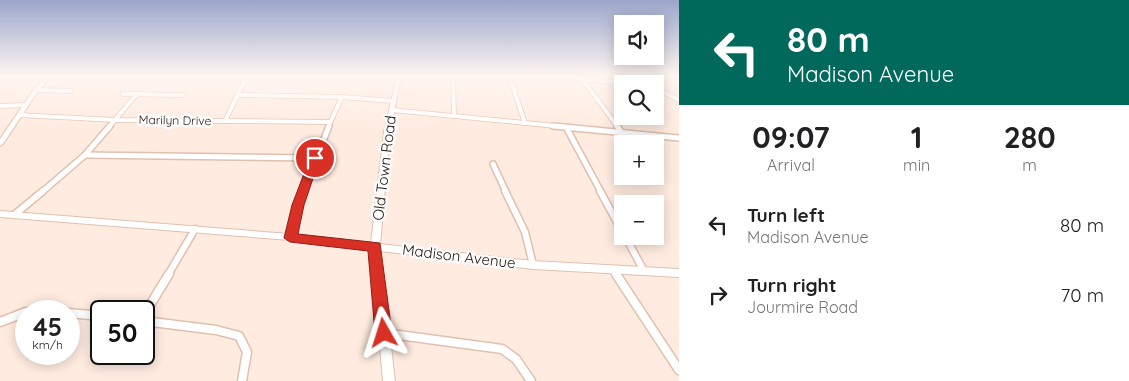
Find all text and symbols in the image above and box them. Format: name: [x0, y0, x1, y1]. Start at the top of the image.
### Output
map controls: [614, 15, 664, 245]
button: sound: [614, 15, 664, 65]
text: 80 m: [787, 17, 870, 61]
icon: left: [704, 20, 769, 85]
text: Madison Avenue: [787, 60, 954, 88]
button: search: [614, 75, 664, 125]
street label: Marilyn Drive: [138, 112, 212, 128]
street label: Old Town Road: [368, 114, 400, 222]
text: 09:07: [752, 118, 830, 156]
text: 1: [911, 118, 923, 156]
text: 280: [1004, 118, 1056, 156]
button: +: [614, 135, 664, 185]
pin: [294, 137, 336, 179]
icon: arrive: [301, 144, 329, 172]
text: Arrival: [767, 155, 815, 175]
text: min: [903, 155, 930, 175]
text: m: [1022, 155, 1037, 175]
button: −: [614, 195, 664, 245]
text: Turn left: [747, 203, 825, 227]
icon: left: [704, 211, 732, 239]
text: 80 m: [1060, 213, 1104, 237]
text: Madison Avenue: [747, 227, 869, 247]
street label: Madison Avenue: [401, 240, 517, 272]
text: Turn right: [747, 273, 836, 297]
icon: right: [704, 281, 732, 309]
text: 70 m: [1060, 283, 1104, 307]
text: Jourmire Road: [747, 297, 858, 317]
speed limit sign: 50: [90, 300, 155, 365]
position arrow: [357, 306, 409, 358]
text: 45: [33, 311, 62, 342]
text: km/h: [32, 337, 63, 352]

